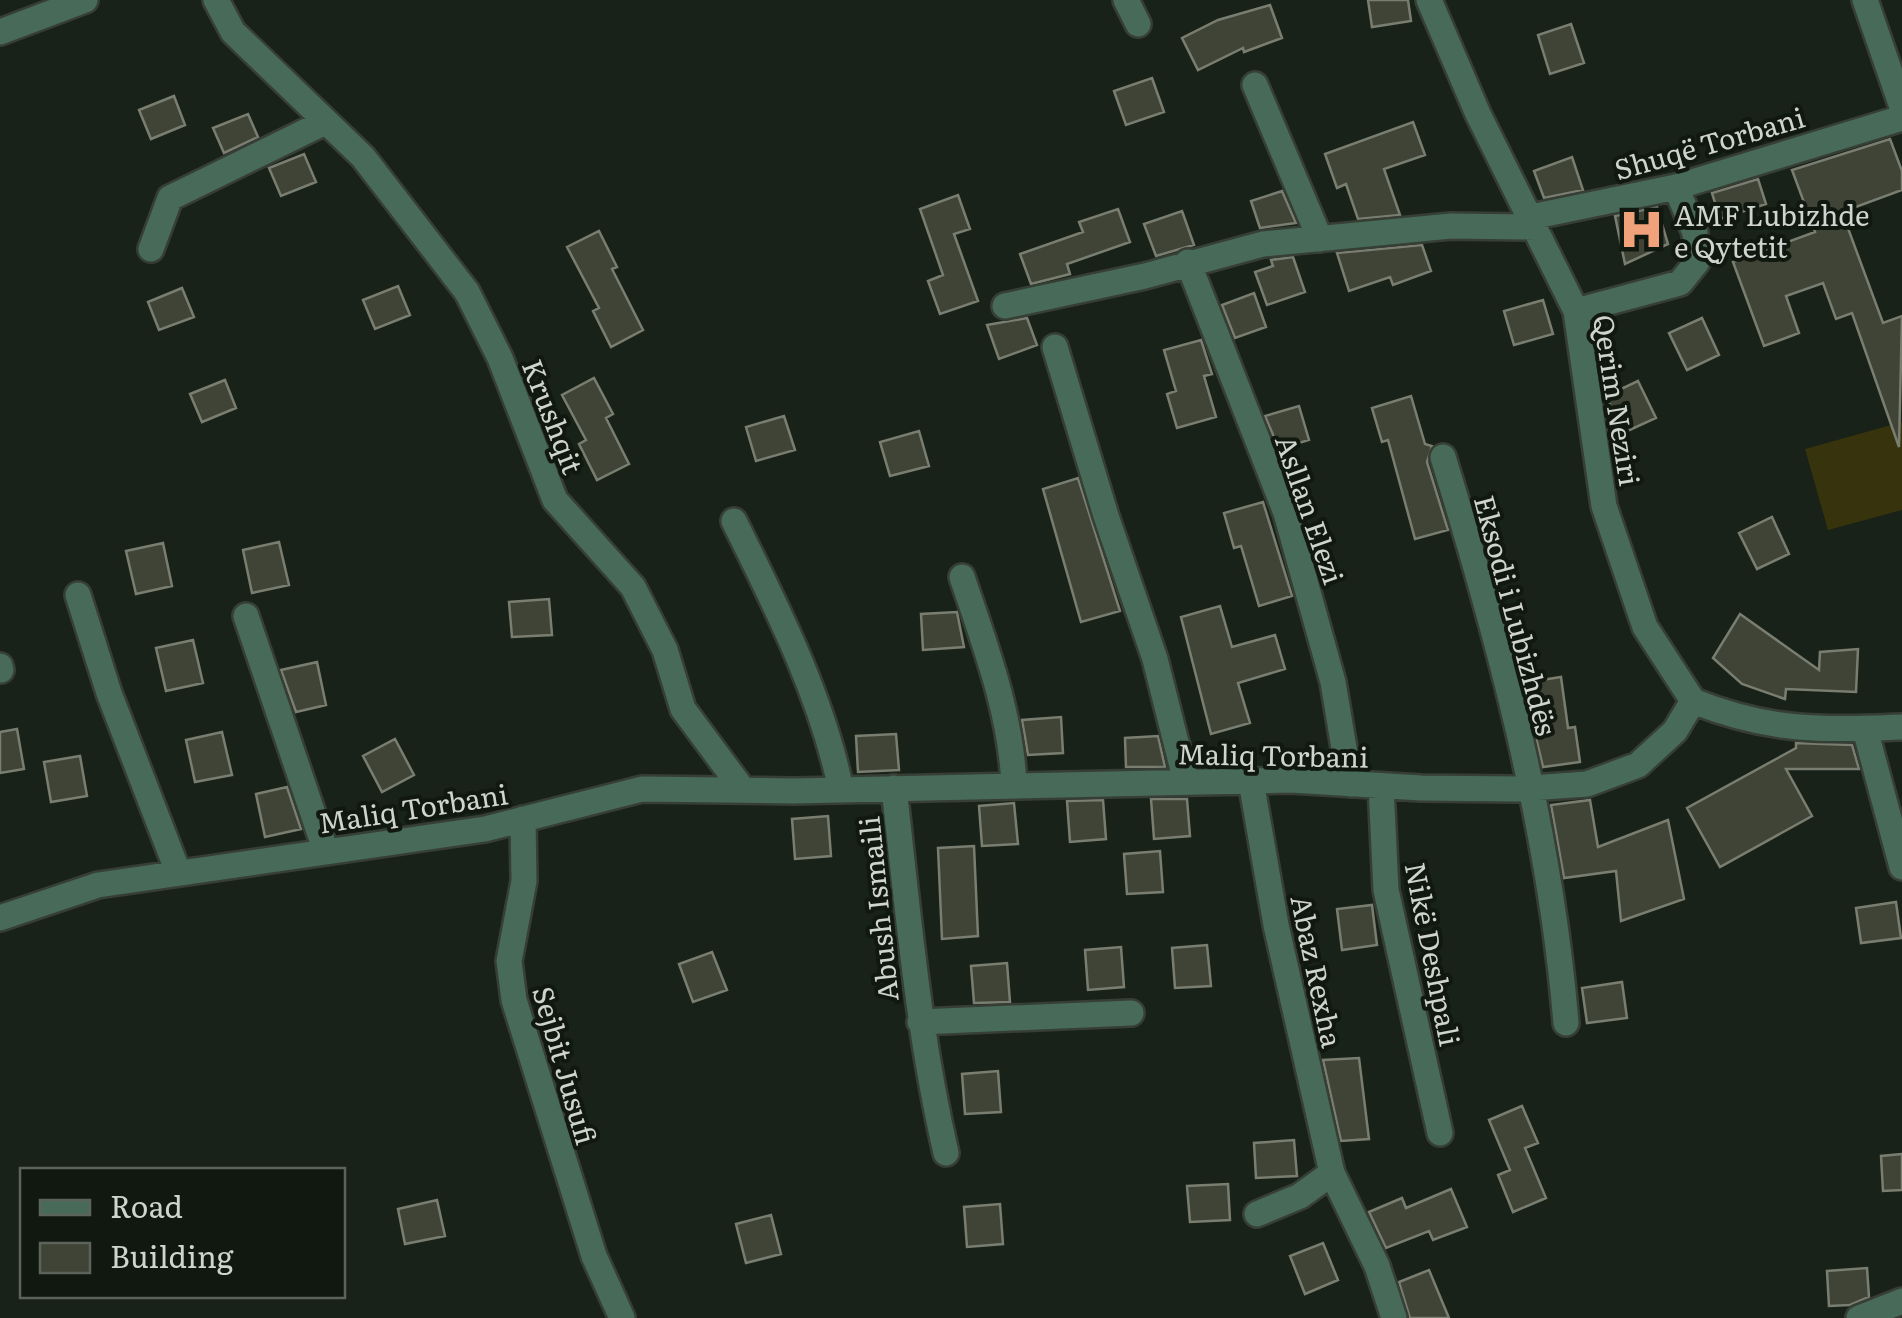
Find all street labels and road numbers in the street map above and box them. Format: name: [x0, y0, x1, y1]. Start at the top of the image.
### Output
street label: Shuqë Torbani: [1609, 95, 1809, 189]
street label: Qerim Neziri: [1584, 311, 1652, 489]
street label: Krushqit: [513, 353, 595, 480]
street label: Asllan Elezi: [1266, 429, 1356, 589]
street label: Eksodi i Lubizhdës: [1465, 490, 1569, 740]
street label: Maliq Torbani: [1177, 731, 1369, 777]
street label: Maliq Torbani: [315, 771, 511, 843]
street label: Abush Ismaili: [846, 814, 908, 1004]
street label: Nikë Deshpali: [1396, 859, 1472, 1049]
street label: Abaz Rexha: [1281, 891, 1355, 1051]
street label: Sejbit Jusufi: [523, 981, 609, 1149]

